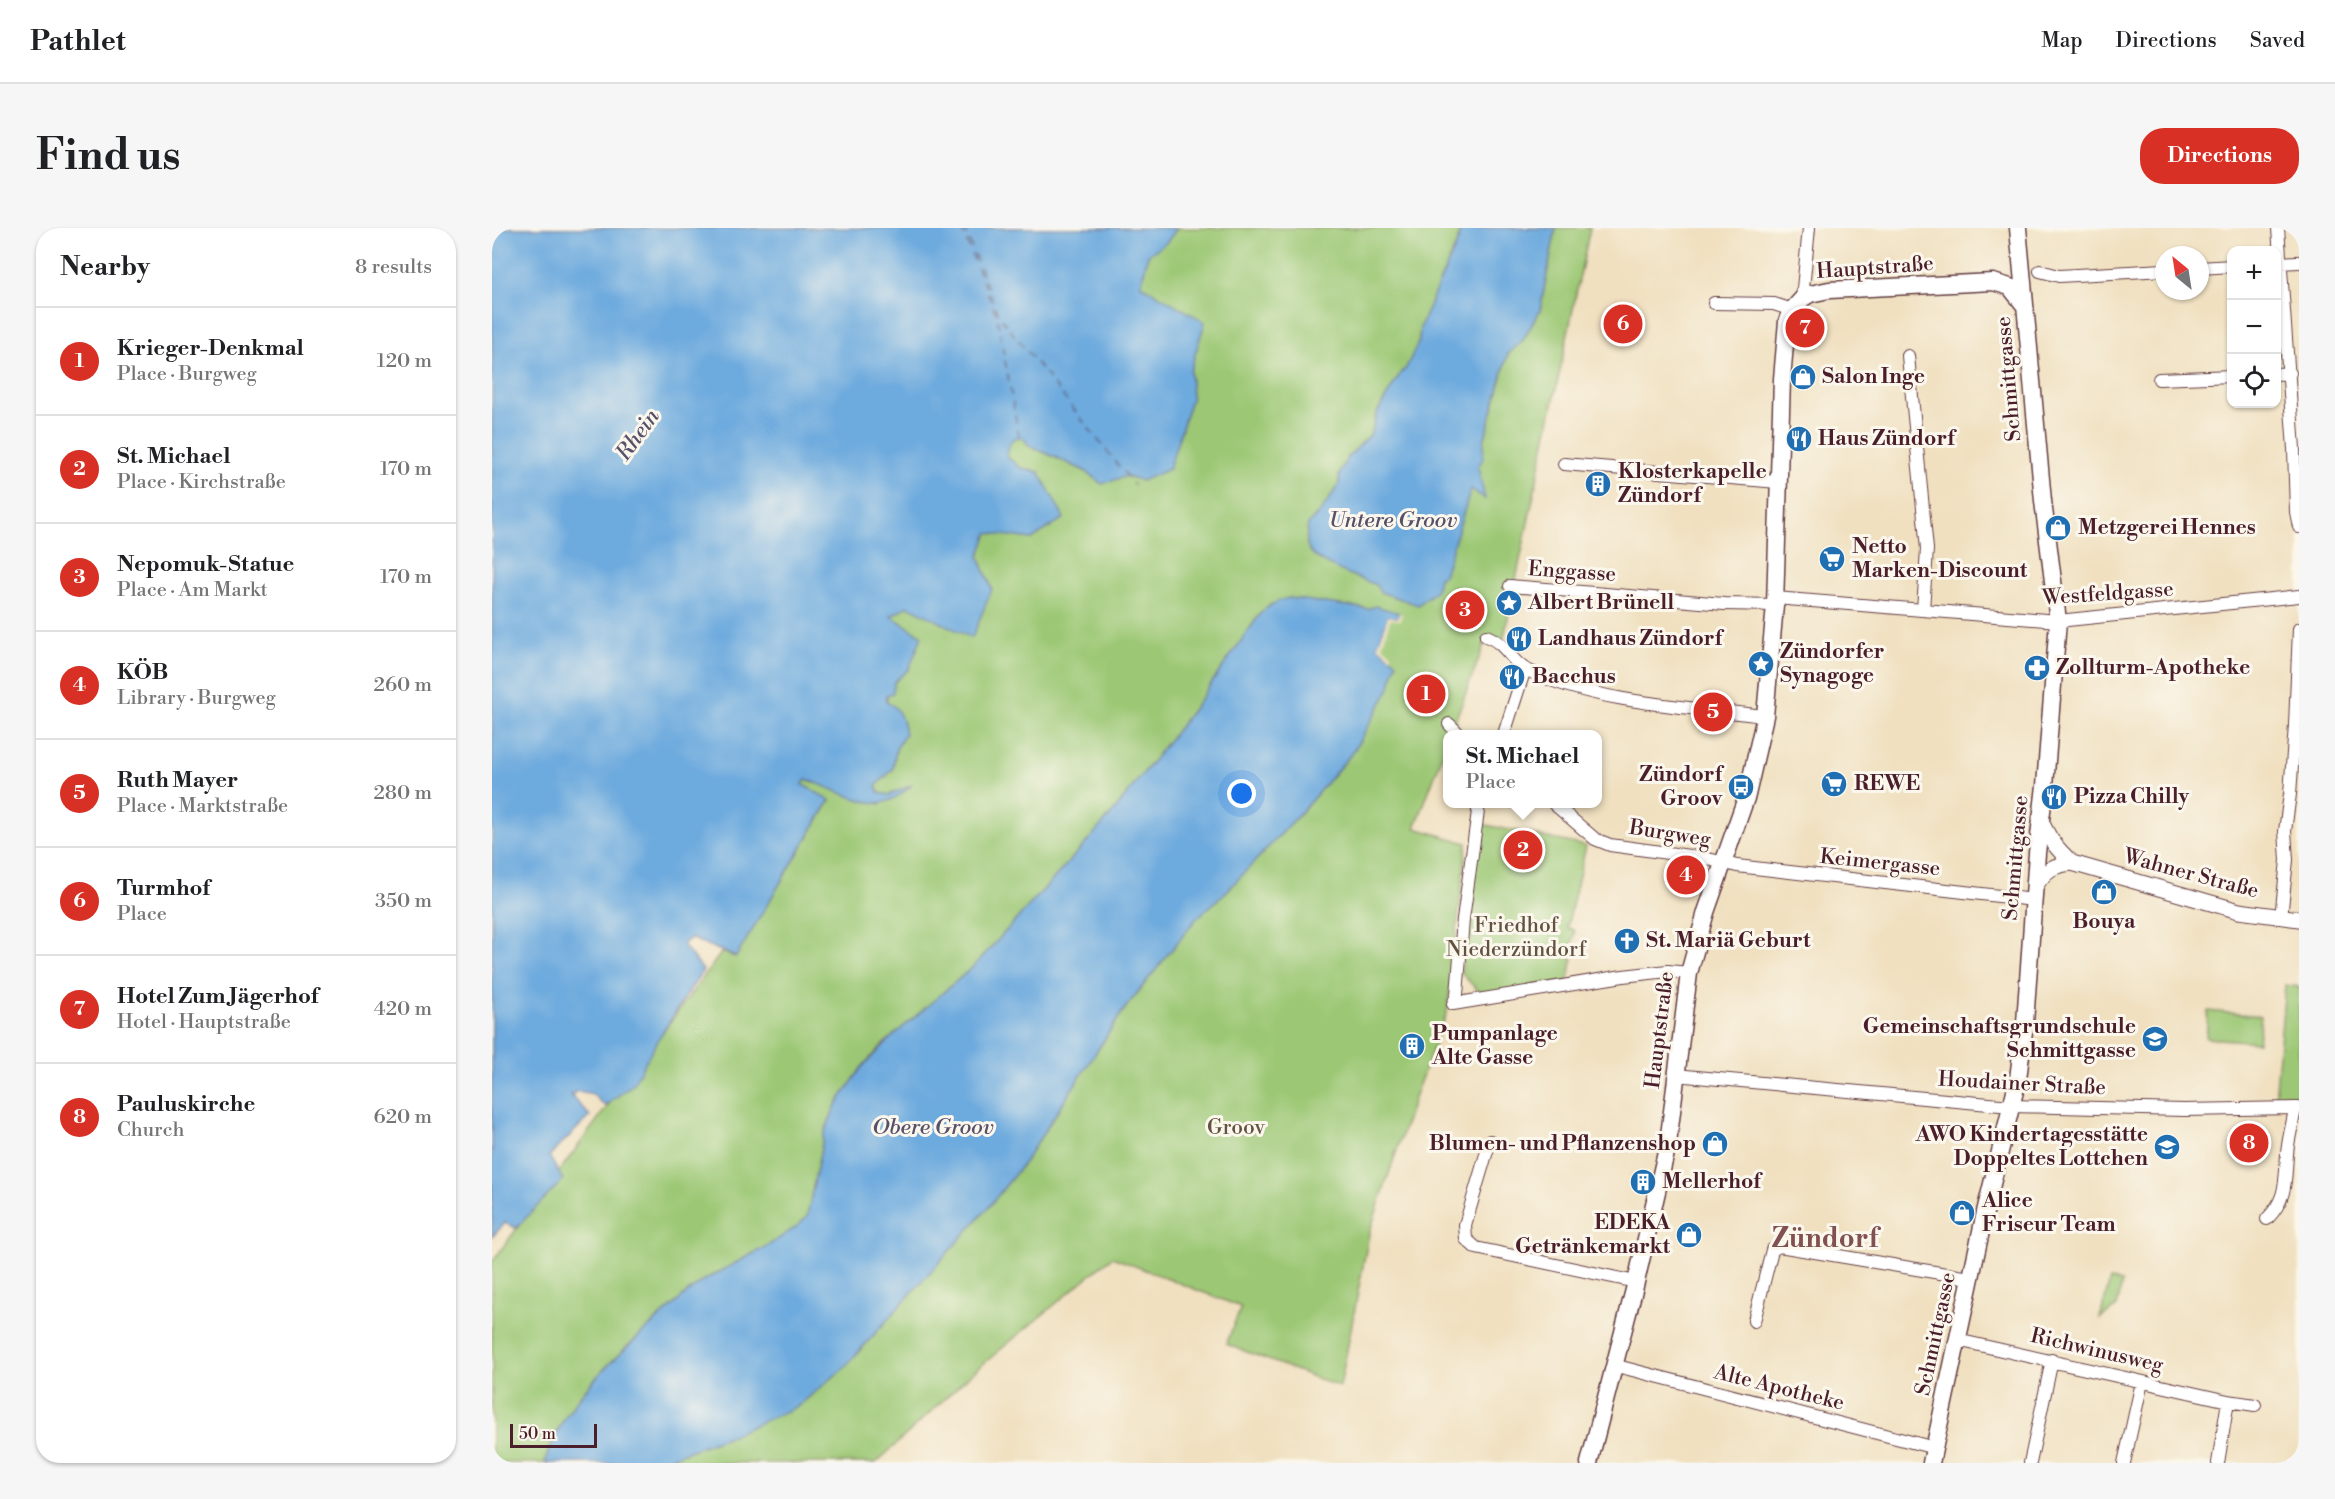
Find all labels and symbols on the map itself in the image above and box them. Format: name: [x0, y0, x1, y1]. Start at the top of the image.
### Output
north arrow: [2155, 246, 2209, 300]
street label: Hauptstraße: [1815, 251, 1935, 285]
pin: 6: [1604, 302, 1642, 346]
pin: 7: [1786, 306, 1824, 350]
street label: Schmittgasse: [1991, 315, 2027, 443]
shop icon: Salon Inge: [1788, 362, 1818, 392]
place label: Salon Inge: [1822, 364, 1925, 390]
water label: Rhein: [610, 403, 666, 467]
restaurant icon: Haus Zündorf: [1784, 424, 1814, 454]
place label: Haus Zündorf: [1818, 426, 1957, 452]
place label: Klosterkapelle Zündorf: [1618, 459, 1767, 509]
building icon: Klosterkapelle Zündorf: [1583, 469, 1613, 499]
water label: Untere Groov: [1329, 507, 1457, 534]
shop icon: Metzgerei Hennes: [2043, 513, 2073, 543]
place label: Metzgerei Hennes: [2078, 515, 2256, 541]
place label: Netto Marken-Discount: [1852, 534, 2028, 584]
supermarket icon: Netto Marken-Discount: [1817, 544, 1847, 574]
street label: Enggasse: [1527, 556, 1617, 588]
street label: Westfeldgasse: [2040, 576, 2175, 612]
pin: 3: [1446, 588, 1484, 632]
place icon: Albert Brünell: [1494, 588, 1524, 618]
place label: Albert Brünell: [1527, 590, 1674, 616]
restaurant icon: Landhaus Zündorf: [1504, 624, 1534, 654]
place label: Landhaus Zündorf: [1538, 626, 1725, 652]
place label: Zündorfer Synagoge: [1780, 639, 1884, 689]
place icon: Zündorfer Synagoge: [1746, 649, 1776, 679]
pharmacy icon: Zollturm-Apotheke: [2022, 653, 2052, 683]
place label: Zollturm-Apotheke: [2056, 655, 2250, 681]
restaurant icon: Bacchus: [1497, 662, 1527, 692]
place label: Bacchus: [1532, 664, 1616, 690]
pin: 1: [1406, 672, 1446, 716]
pin: 5: [1694, 690, 1732, 734]
place label: Zündorf Groov: [1639, 762, 1725, 812]
supermarket icon: REWE: [1819, 769, 1849, 799]
place label: REWE: [1854, 771, 1920, 797]
bus stop icon: Zündorf Groov: [1726, 772, 1756, 802]
your location: [1227, 779, 1256, 808]
restaurant icon: Pizza Chilly: [2039, 782, 2069, 812]
place label: Pizza Chilly: [2074, 784, 2190, 810]
street label: Schmittgasse: [1998, 794, 2034, 922]
street label: Burgweg: [1626, 815, 1713, 853]
pin: 2: [1504, 828, 1542, 872]
street label: Wahner Straße: [2120, 843, 2261, 905]
street label: Keimergasse: [1818, 844, 1942, 882]
pin: 4: [1666, 852, 1706, 898]
shop icon: Bouya: [2089, 877, 2119, 907]
place label: Bouya: [2073, 909, 2136, 935]
park label: Friedhof Niederzündorf: [1446, 913, 1588, 963]
church icon: St. Mariä Geburt: [1612, 926, 1642, 956]
place label: St. Mariä Geburt: [1646, 928, 1811, 954]
street label: Hauptstraße: [1640, 970, 1680, 1090]
place label: Gemeinschaftsgrundschule Schmittgasse: [1863, 1014, 2136, 1064]
place label: Pumpanlage Alte Gasse: [1431, 1021, 1558, 1071]
school or university icon: Gemeinschaftsgrundschule Schmittgasse: [2140, 1024, 2170, 1054]
building icon: Pumpanlage Alte Gasse: [1397, 1031, 1427, 1061]
street label: Houdainer Straße: [1937, 1067, 2107, 1101]
water label: Obere Groov: [872, 1114, 994, 1141]
park label: Groov: [1207, 1115, 1266, 1141]
pin: 8: [2230, 1120, 2268, 1166]
place label: AWO Kindertagesstätte Doppeltes Lottchen: [1915, 1122, 2148, 1172]
shop icon: Blumen- und Pflanzenshop: [1700, 1129, 1730, 1159]
place label: Blumen- und Pflanzenshop: [1429, 1131, 1696, 1157]
school or university icon: AWO Kindertagesstätte Doppeltes Lottchen: [2152, 1132, 2182, 1162]
building icon: Mellerhof: [1628, 1167, 1658, 1197]
place label: Mellerhof: [1662, 1169, 1763, 1195]
place label: Alice Friseur Team: [1981, 1188, 2116, 1238]
shop icon: Alice Friseur Team: [1947, 1198, 1977, 1228]
place label: EDEKA Getränkemarkt: [1515, 1210, 1671, 1260]
shop icon: EDEKA Getränkemarkt: [1674, 1220, 1704, 1250]
district label: Zündorf: [1772, 1222, 1882, 1256]
street label: Schmittgasse: [1910, 1270, 1962, 1398]
street label: Richwinusweg: [2028, 1323, 2166, 1379]
street label: Alte Apotheke: [1710, 1359, 1847, 1417]
scale bar: [510, 1421, 597, 1448]

